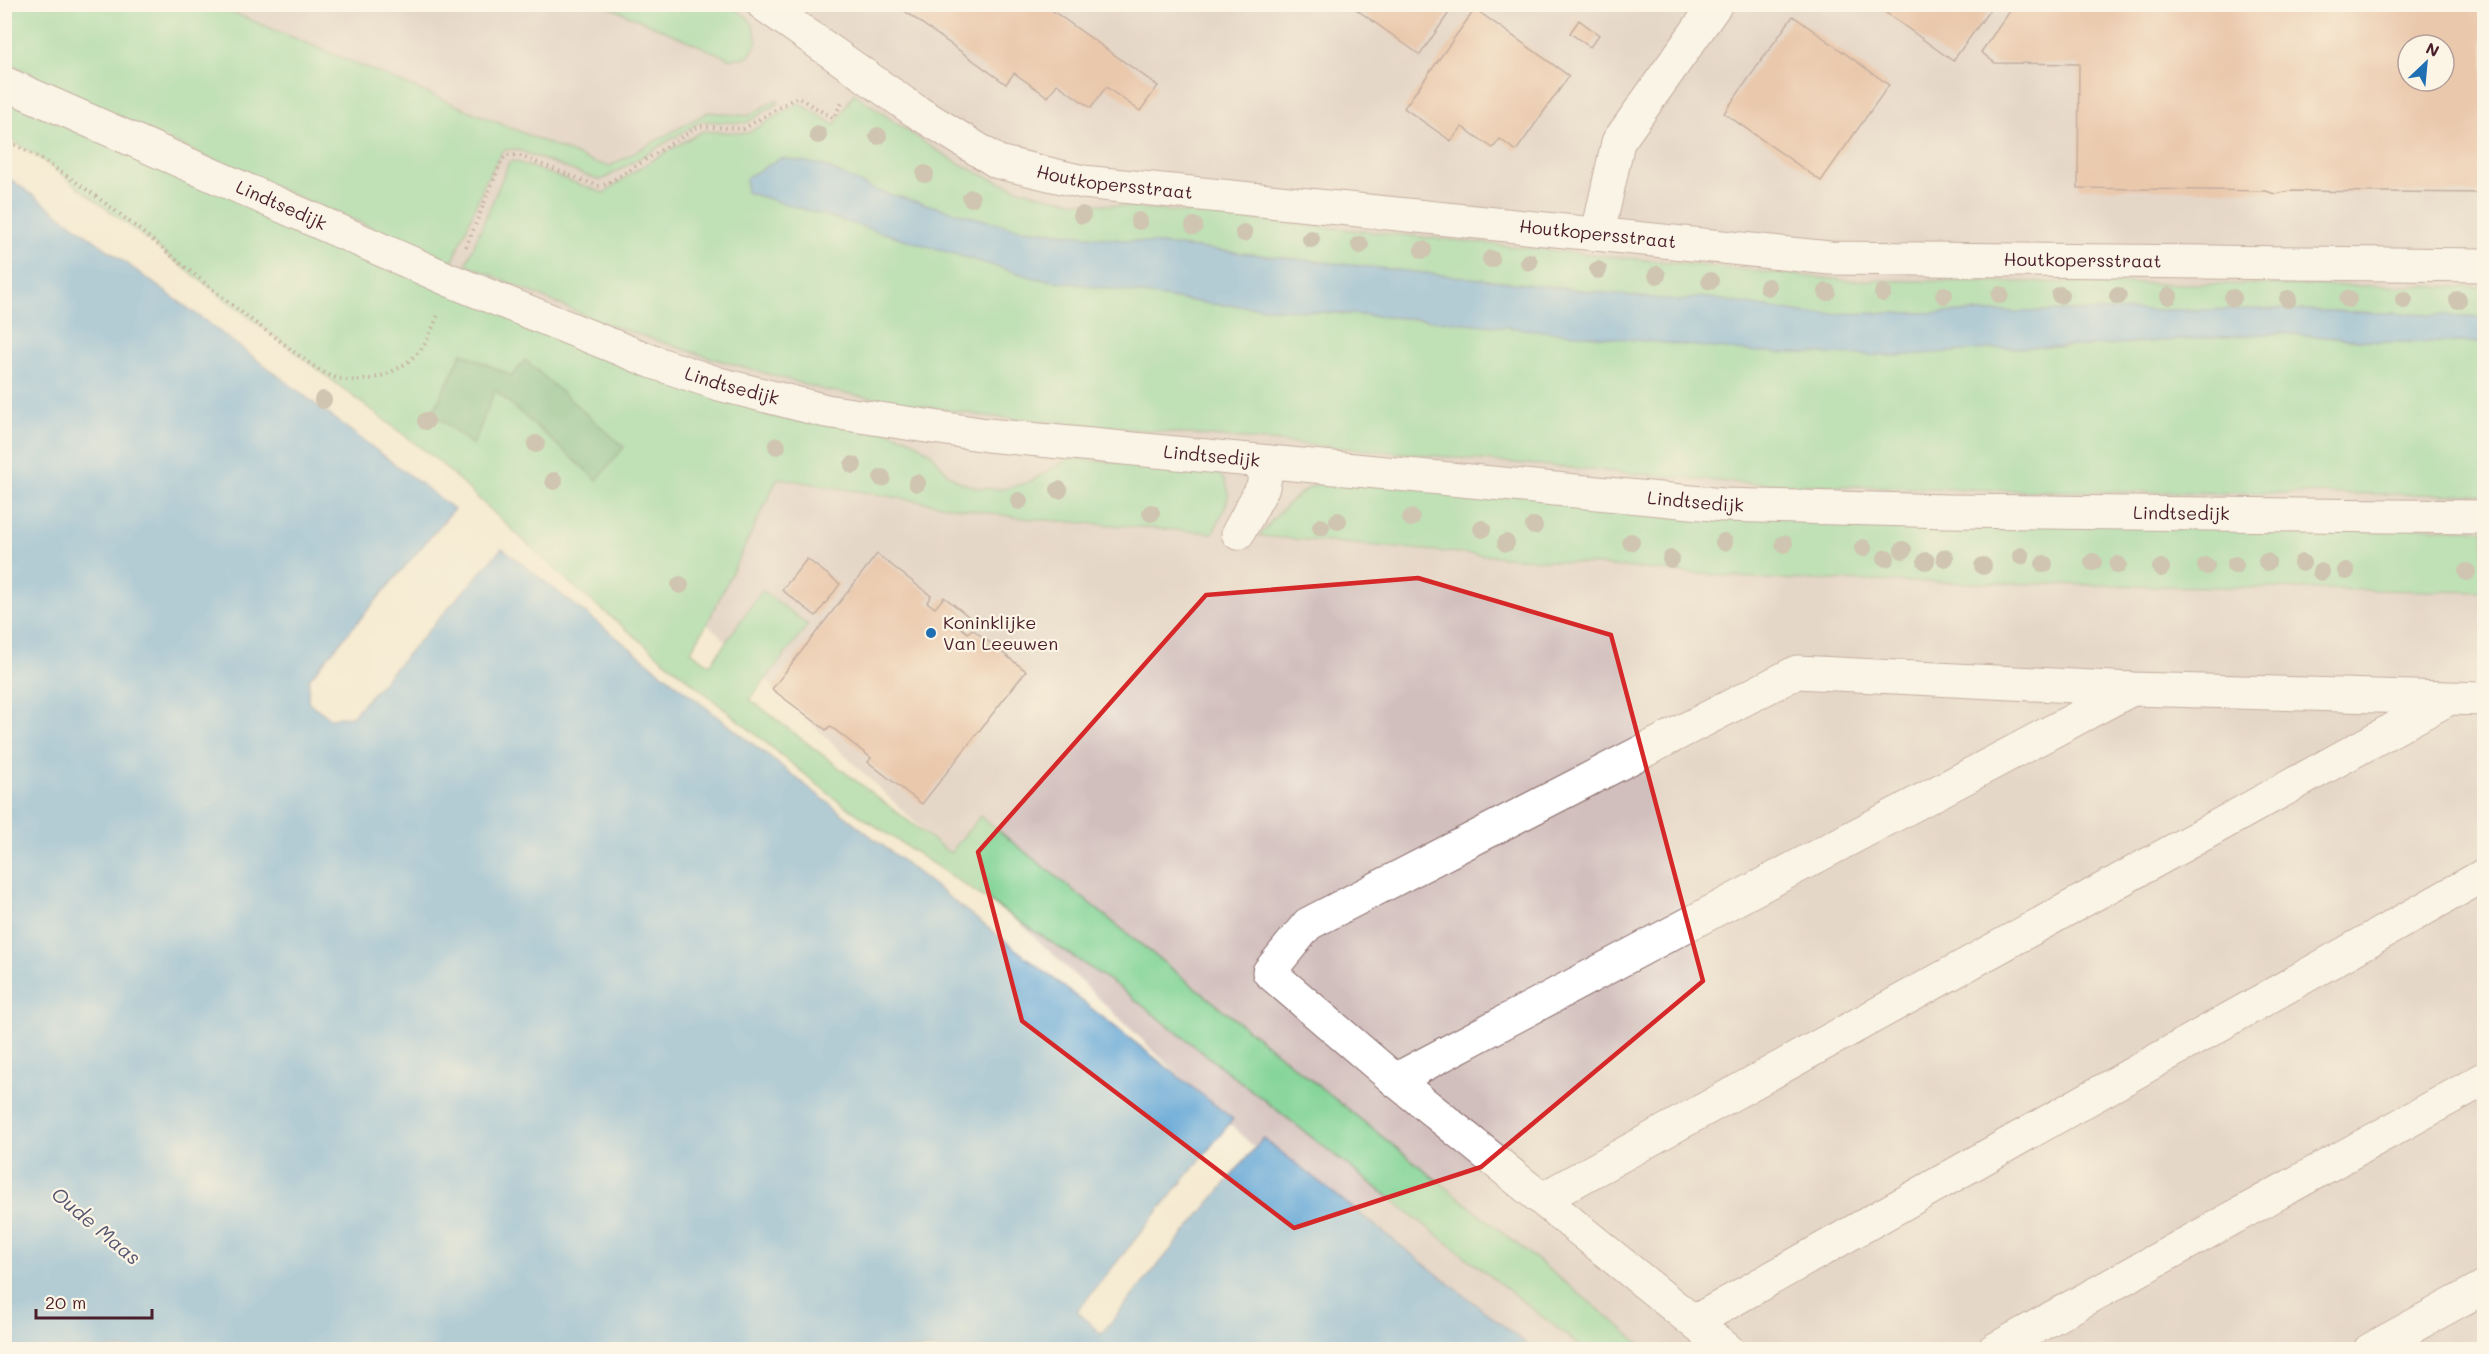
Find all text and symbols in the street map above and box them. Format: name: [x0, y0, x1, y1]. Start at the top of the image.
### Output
north arrow: [2396, 33, 2456, 93]
text: N: [2423, 37, 2443, 61]
street label: Houtkopersstraat: [1034, 158, 1194, 204]
street label: Lindtsedijk: [232, 174, 331, 235]
street label: Houtkopersstraat: [1518, 213, 1678, 253]
street label: Houtkopersstraat: [2004, 247, 2162, 273]
street label: Lindtsedijk: [682, 360, 782, 410]
street label: Lindtsedijk: [1163, 439, 1261, 472]
street label: Lindtsedijk: [1646, 485, 1744, 517]
street label: Lindtsedijk: [2133, 500, 2230, 525]
place label: Koninklijke Van Leeuwen: [943, 610, 1058, 655]
marker: Koninklijke Van Leeuwen: [924, 626, 938, 640]
water label: Oude Maas: [47, 1180, 147, 1270]
scale bar: [36, 1282, 152, 1320]
text: 20 m: [45, 1290, 86, 1314]

